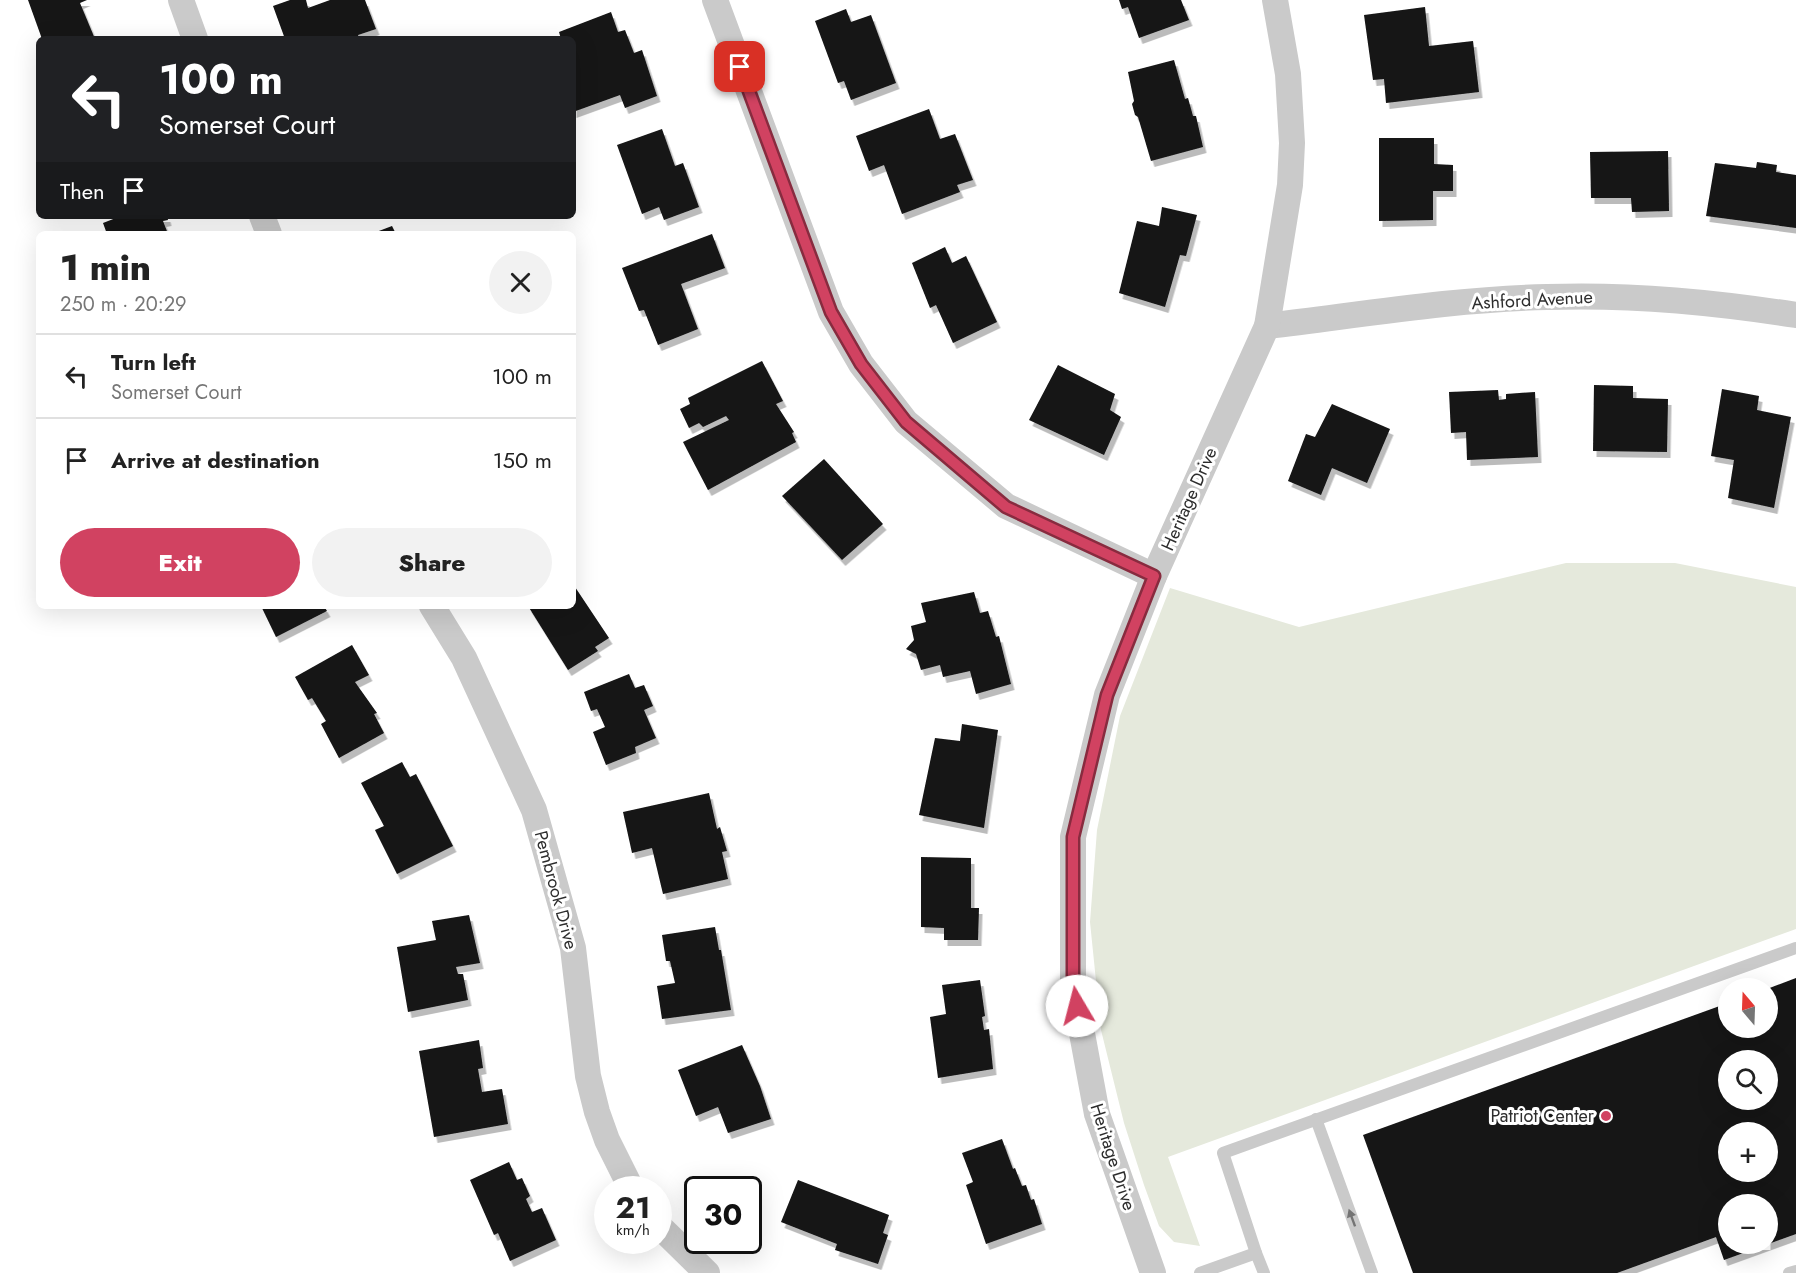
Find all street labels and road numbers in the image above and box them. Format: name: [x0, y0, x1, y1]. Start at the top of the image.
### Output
street label: Ashford Avenue: [1471, 284, 1593, 316]
street label: Heritage Drive: [1155, 443, 1223, 555]
street label: Pembrook Drive: [528, 828, 584, 952]
street label: Heritage Drive: [1083, 1100, 1143, 1214]

